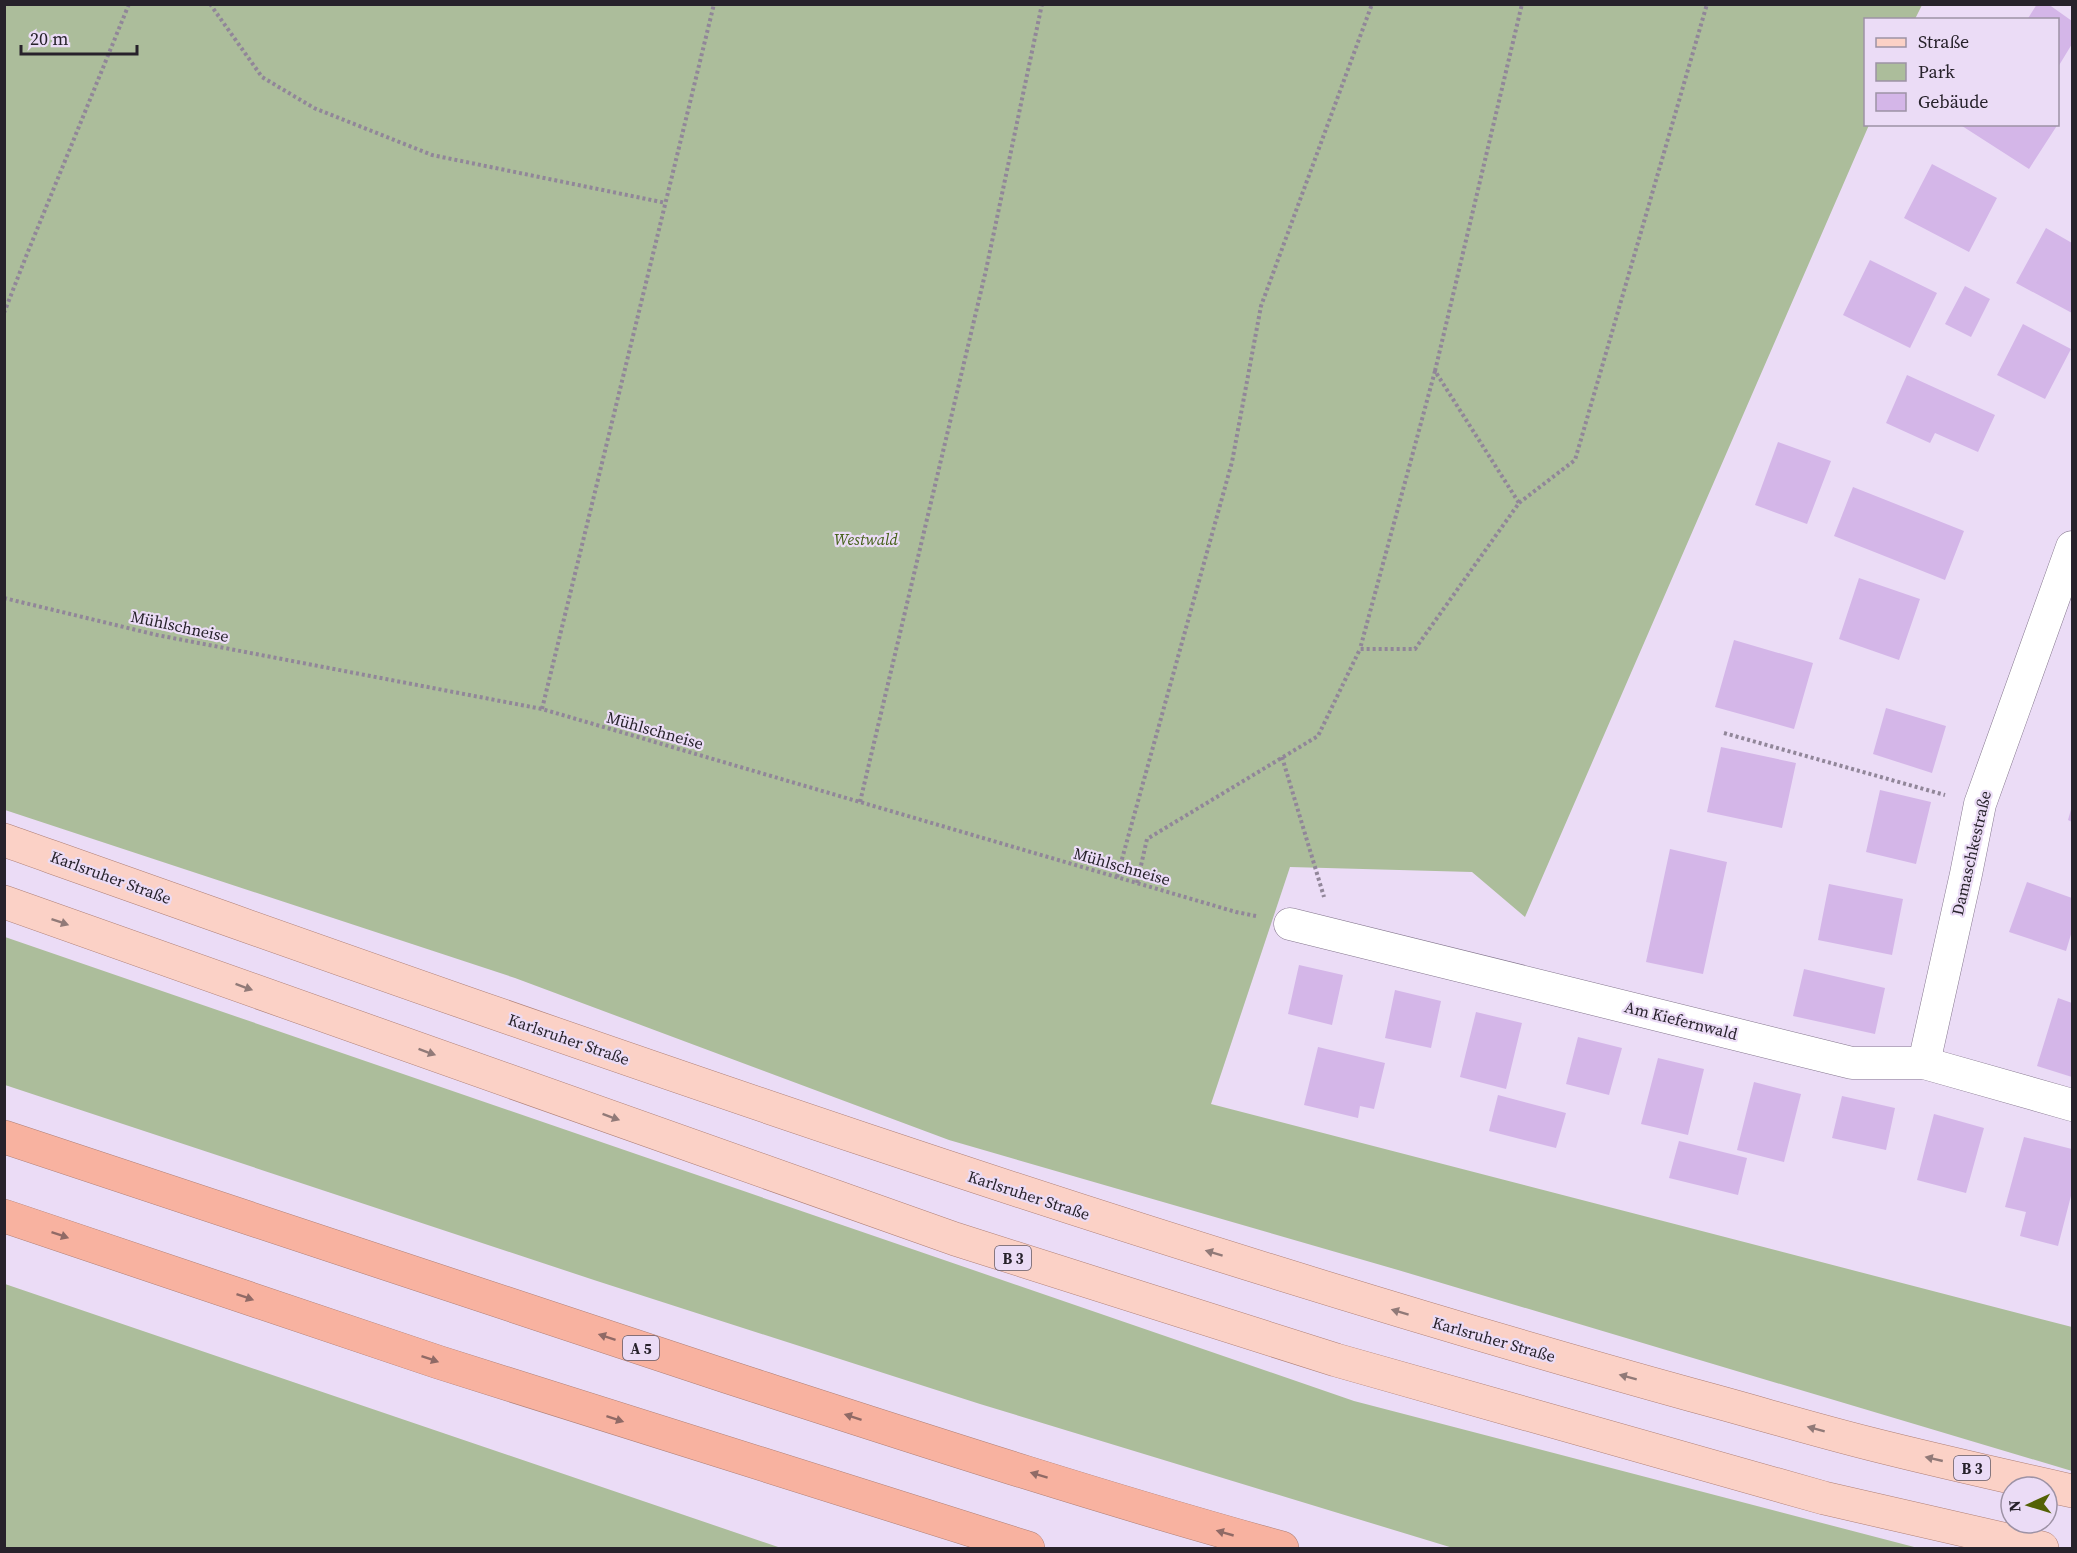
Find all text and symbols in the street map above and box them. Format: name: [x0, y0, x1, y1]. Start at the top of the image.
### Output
scale bar: [21, 18, 136, 56]
legend: [1864, 18, 2059, 126]
text: 20 m: [30, 26, 68, 51]
text: Straße: [1918, 29, 1969, 54]
text: Park: [1918, 59, 1955, 84]
text: Gebäude: [1918, 89, 1989, 114]
park label: Westwald: [834, 528, 899, 550]
street label: Mühlschneise: [129, 605, 231, 647]
street label: Mühlschneise: [604, 706, 706, 754]
street label: Damaschkestraße: [1946, 789, 1996, 917]
street label: Mühlschneise: [1071, 842, 1173, 890]
street label: Karlsruher Straße: [48, 845, 174, 909]
one-way arrow: [51, 917, 69, 927]
one-way arrow: [235, 982, 253, 992]
street label: Am Kiefernwald: [1622, 995, 1740, 1045]
street label: Karlsruher Straße: [505, 1008, 633, 1070]
one-way arrow: [418, 1047, 436, 1057]
one-way arrow: [602, 1113, 620, 1123]
street label: Karlsruher Straße: [965, 1165, 1093, 1225]
one-way arrow: [51, 1230, 69, 1240]
road number: B 3: [995, 1246, 1031, 1270]
one-way arrow: [1205, 1248, 1223, 1257]
one-way arrow: [236, 1293, 254, 1302]
one-way arrow: [1391, 1306, 1409, 1316]
street label: Karlsruher Straße: [1430, 1311, 1558, 1367]
one-way arrow: [598, 1332, 616, 1342]
road number: A 5: [623, 1336, 659, 1360]
one-way arrow: [421, 1355, 439, 1365]
one-way arrow: [1619, 1372, 1637, 1381]
one-way arrow: [844, 1412, 862, 1421]
one-way arrow: [606, 1414, 624, 1424]
one-way arrow: [1807, 1424, 1825, 1433]
one-way arrow: [1924, 1454, 1943, 1463]
road number: B 3: [1954, 1456, 1990, 1480]
one-way arrow: [1030, 1470, 1048, 1480]
north arrow: [1999, 1475, 2059, 1535]
text: N: [2003, 1499, 2025, 1513]
one-way arrow: [1216, 1528, 1234, 1537]

